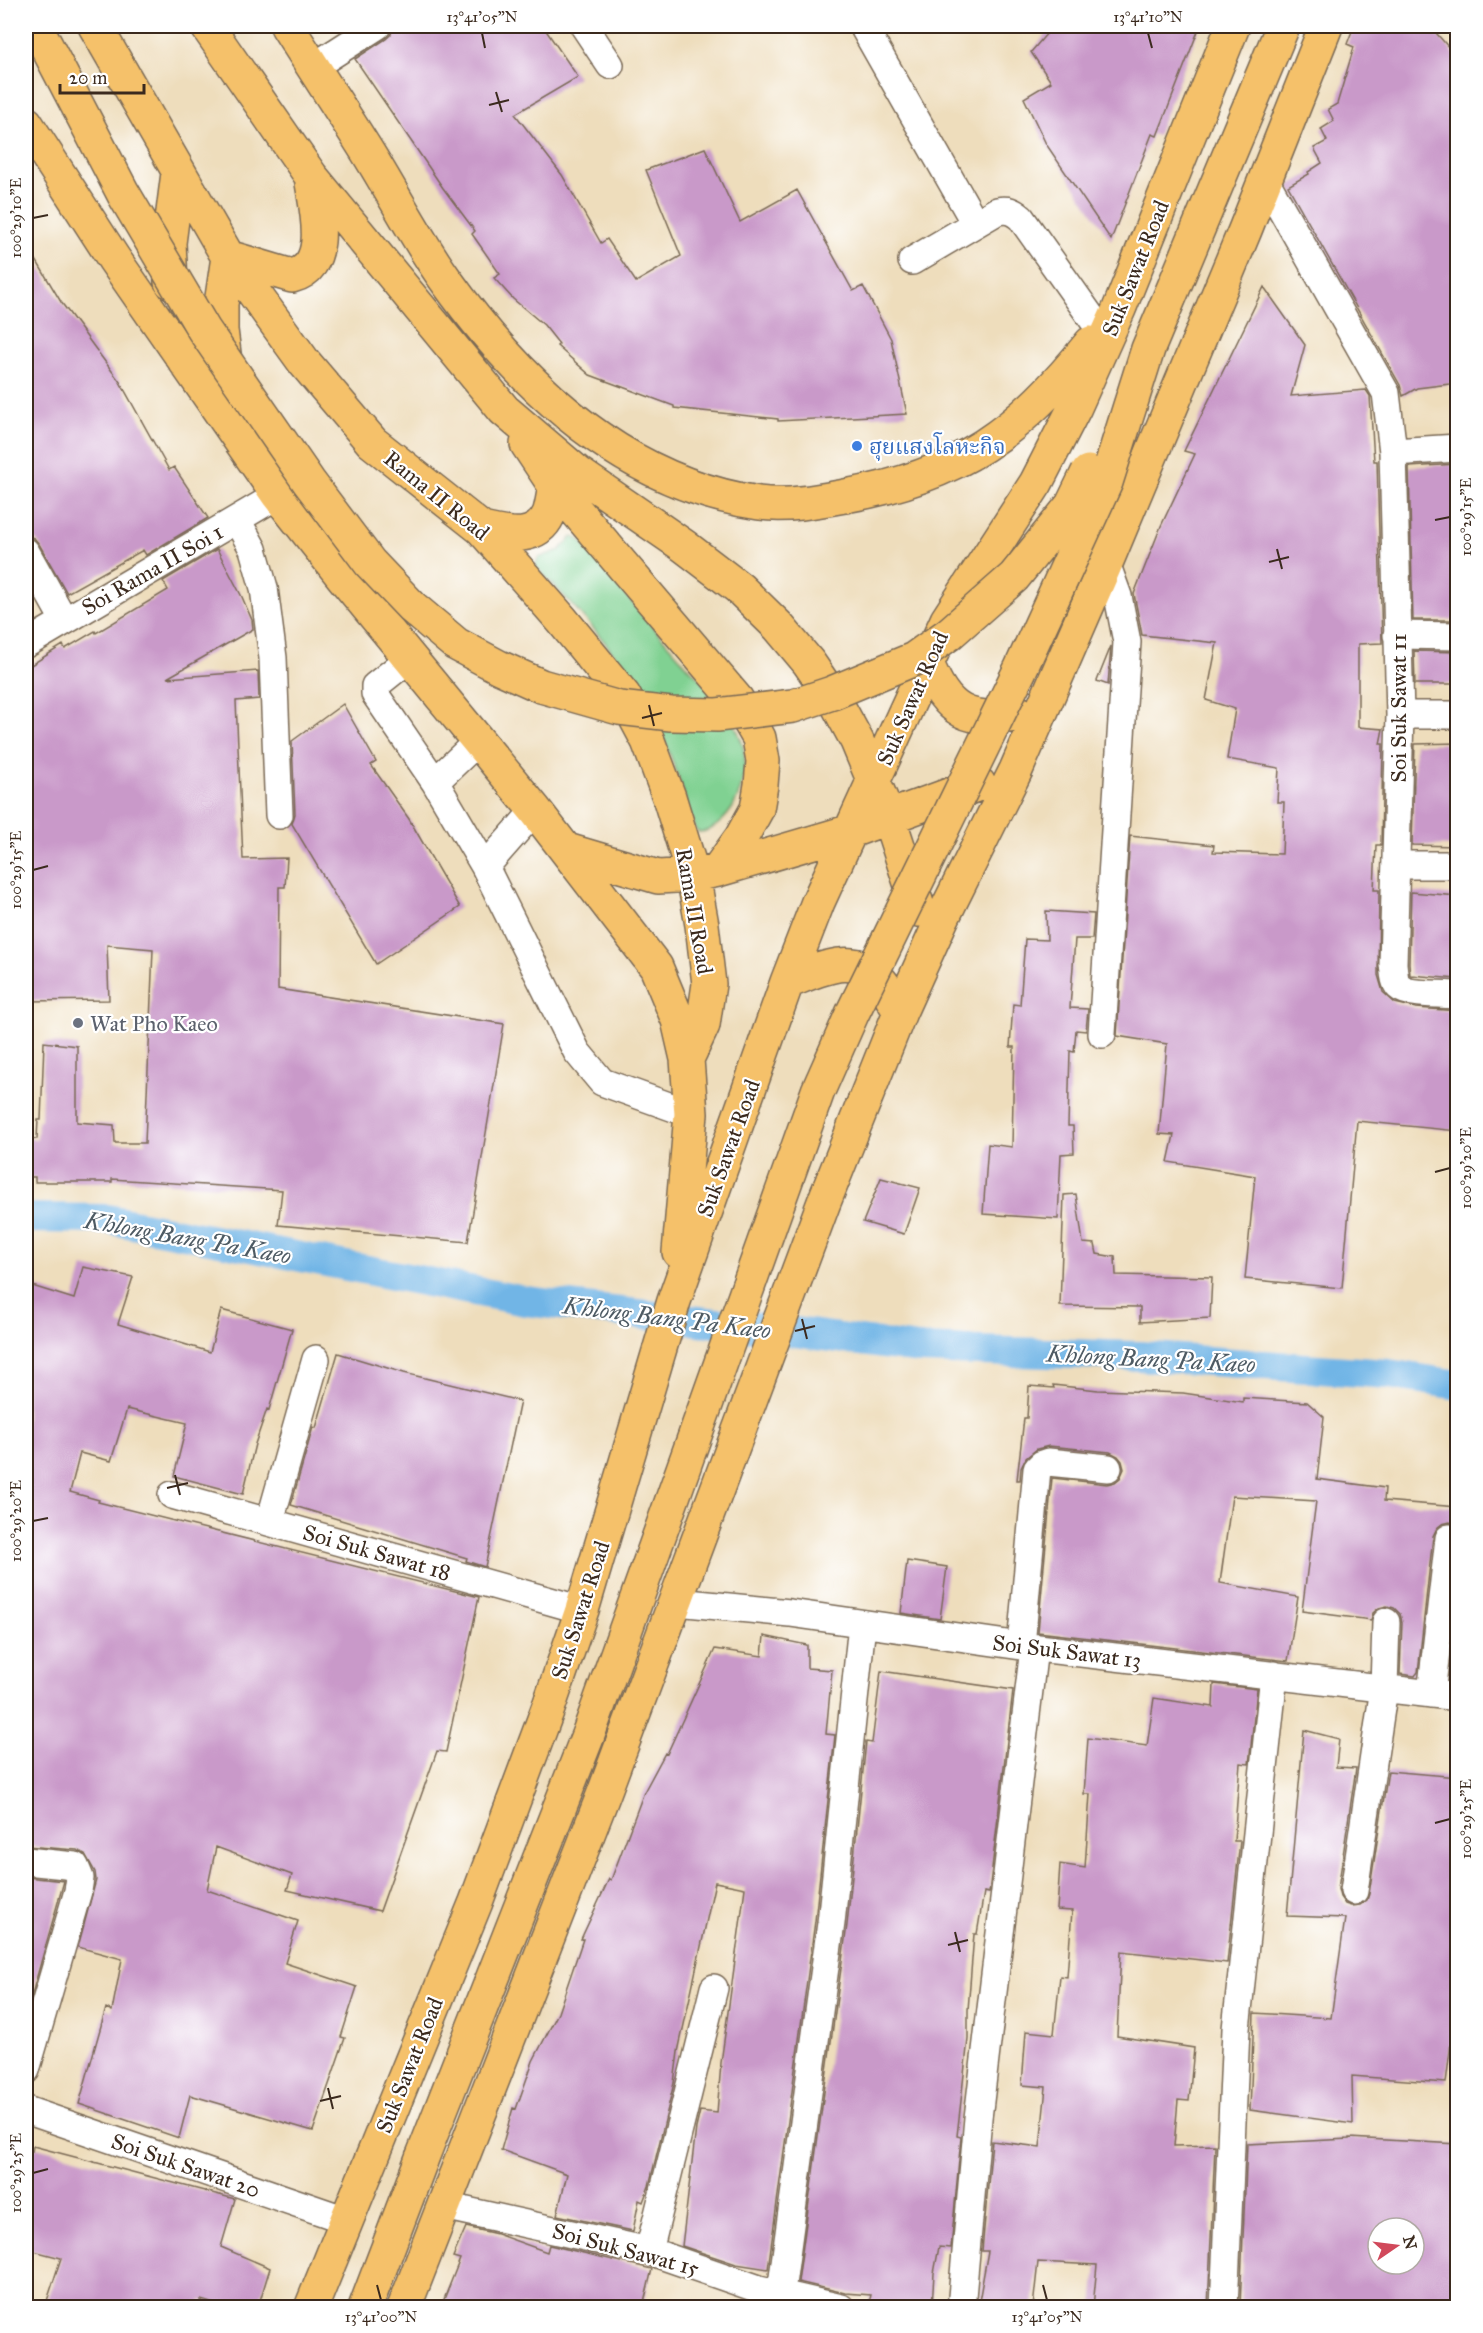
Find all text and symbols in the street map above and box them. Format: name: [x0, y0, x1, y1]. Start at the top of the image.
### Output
text: 13°41'05"N: [447, 8, 518, 26]
text: 13°41'10"N: [1113, 8, 1183, 26]
scale bar: [60, 57, 144, 95]
text: 20 m: [69, 67, 107, 89]
text: 100°29'10"E: [7, 178, 25, 258]
street label: Suk Sawat Road: [1096, 196, 1175, 340]
place label: ฮุยแสงโลหะกิจ: [869, 432, 1006, 461]
marker: ฮุยแสงโลหะกิจ: [850, 439, 864, 453]
street label: Rama II Road: [379, 445, 495, 546]
text: 100°29'15"E: [1457, 478, 1475, 556]
street label: Soi Rama II Soi 1: [77, 518, 228, 621]
street label: Suk Sawat Road: [871, 627, 954, 770]
street label: Soi Suk Sawat 11: [1385, 633, 1412, 783]
text: 100°29'15"E: [7, 831, 25, 909]
street label: Rama II Road: [670, 846, 719, 976]
place label: Wat Pho Kaeo: [90, 1010, 218, 1037]
marker: Wat Pho Kaeo: [71, 1016, 85, 1030]
street label: Suk Sawat Road: [691, 1076, 766, 1221]
text: 100°29'20"E: [1457, 1127, 1475, 1209]
water label: Khlong Bang Pa Kaeo: [81, 1205, 294, 1271]
water label: Khlong Bang Pa Kaeo: [560, 1290, 773, 1346]
water label: Khlong Bang Pa Kaeo: [1045, 1338, 1256, 1379]
text: 100°29'20"E: [7, 1480, 25, 1562]
street label: Soi Suk Sawat 18: [300, 1519, 454, 1586]
street label: Suk Sawat Road: [545, 1537, 616, 1683]
street label: Soi Suk Sawat 13: [991, 1629, 1143, 1674]
text: 100°29'25"E: [1457, 1779, 1475, 1859]
street label: Suk Sawat Road: [370, 1993, 449, 2137]
street label: Soi Suk Sawat 20: [108, 2127, 264, 2204]
text: 100°29'25"E: [7, 2133, 25, 2213]
north arrow: [1366, 2216, 1426, 2276]
street label: Soi Suk Sawat 15: [550, 2217, 702, 2282]
text: N: [1399, 2234, 1421, 2252]
text: 13°41'00"N: [345, 2308, 418, 2326]
text: 13°41'05"N: [1012, 2308, 1083, 2326]

